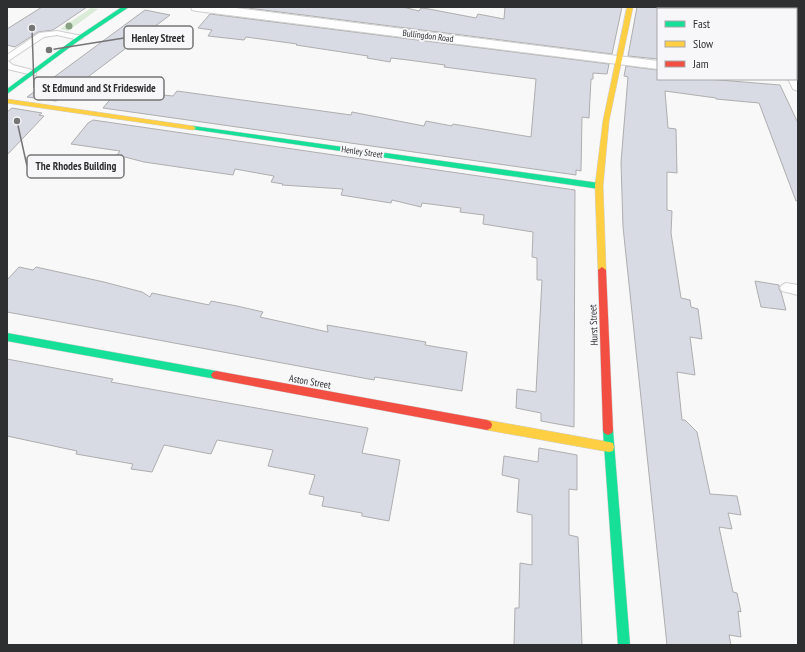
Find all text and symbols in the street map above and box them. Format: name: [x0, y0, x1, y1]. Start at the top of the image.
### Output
legend: [657, 8, 797, 80]
text: Fast: [693, 16, 711, 31]
callout: Henley Street: [124, 26, 193, 49]
street label: Bullingdon Road: [402, 27, 454, 44]
text: Henley Street: [132, 31, 185, 45]
text: Slow: [693, 36, 714, 51]
text: Jam: [692, 56, 709, 71]
callout: St Edmund and St Frideswide: [34, 77, 164, 100]
text: St Edmund and St Frideswide: [42, 81, 156, 95]
street label: Henley Street: [341, 143, 384, 160]
callout: The Rhodes Building: [27, 155, 124, 178]
text: The Rhodes Building: [36, 159, 117, 173]
street label: Hurst Street: [586, 304, 601, 346]
street label: Aston Street: [288, 371, 332, 392]

